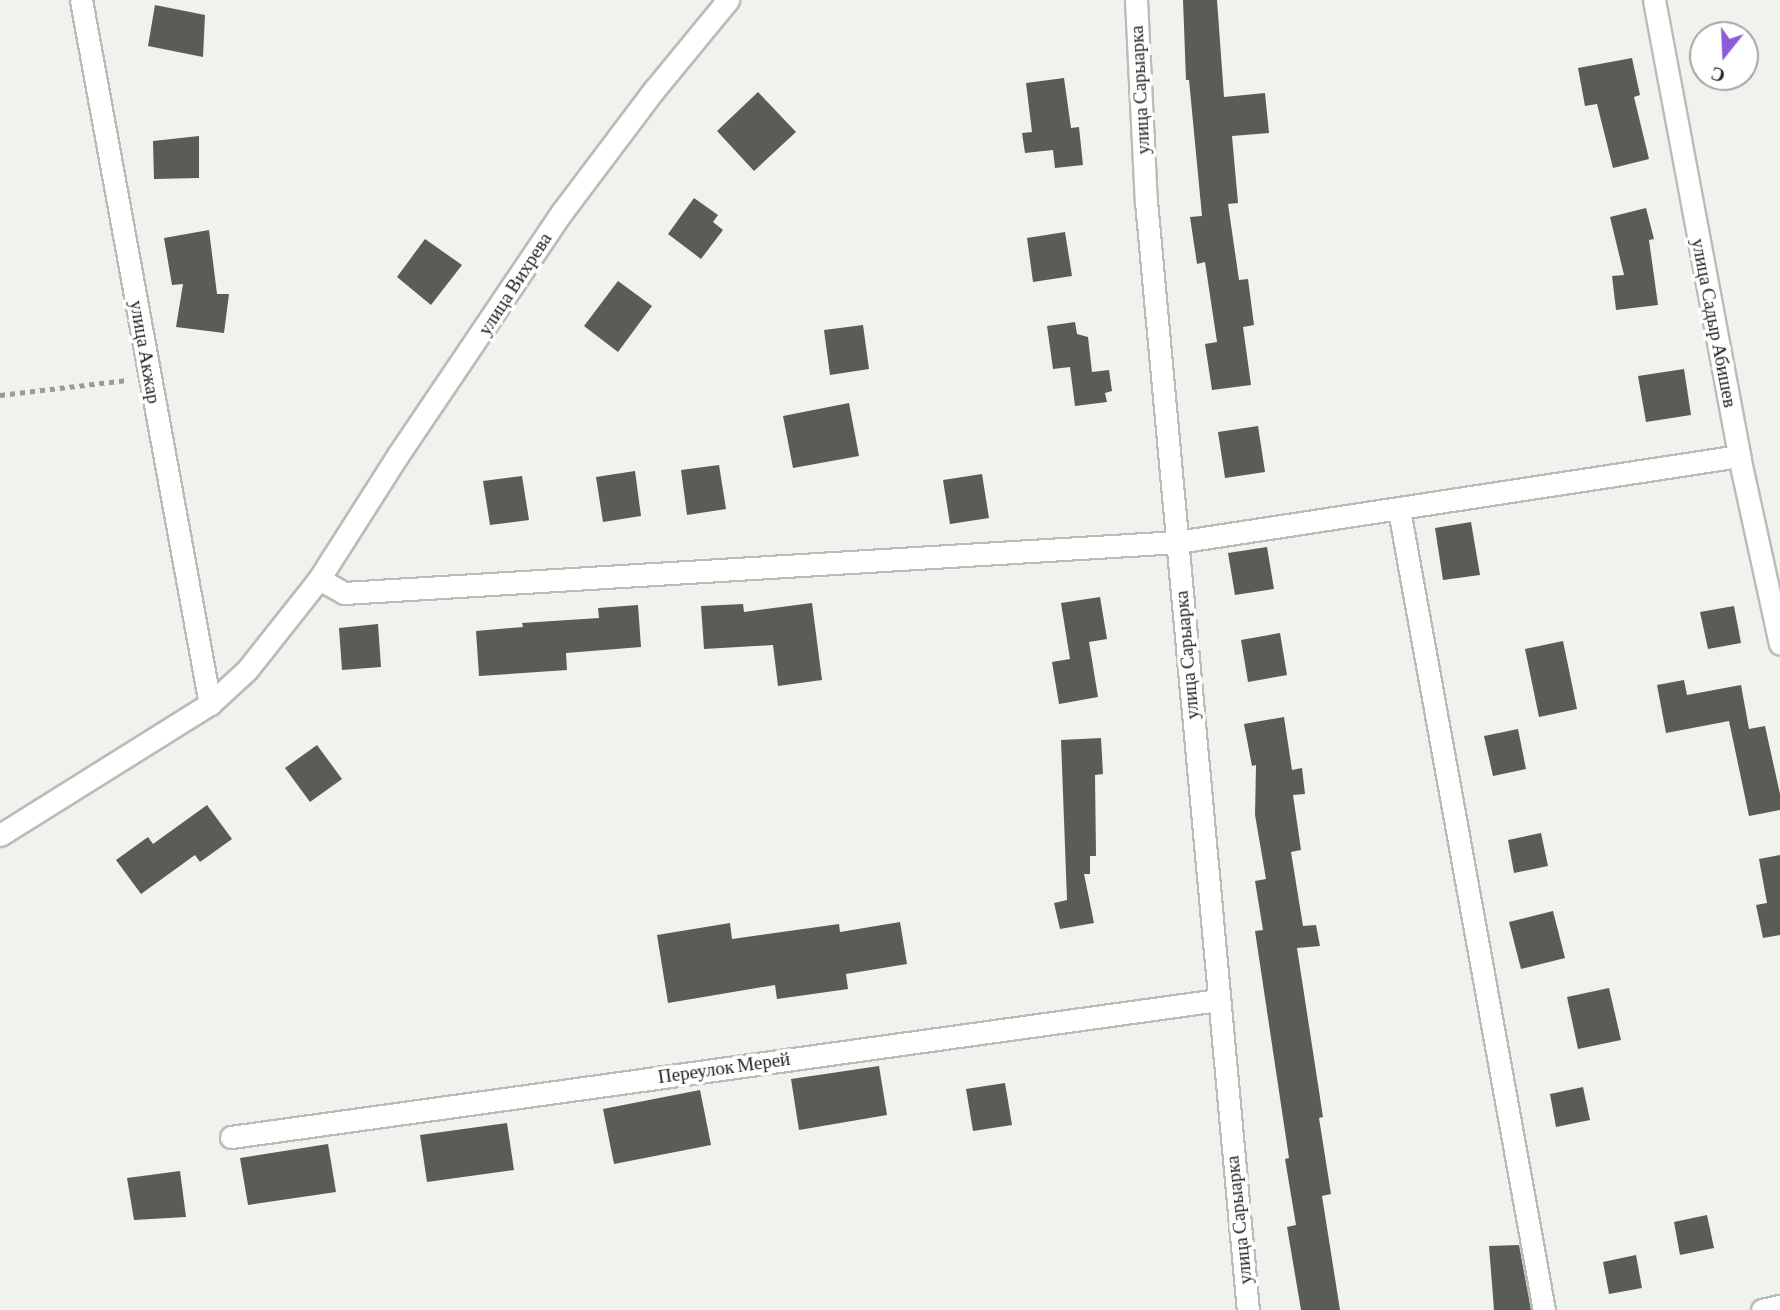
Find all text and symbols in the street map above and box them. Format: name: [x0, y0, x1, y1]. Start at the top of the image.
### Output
north arrow: [1689, 21, 1759, 91]
street label: улица Сарыарка: [1125, 25, 1155, 155]
text: С: [1708, 62, 1728, 87]
street label: улица Вихрева: [473, 228, 557, 340]
street label: улица Садыр Абишев: [1686, 237, 1742, 409]
street label: улица Акжар: [125, 299, 165, 405]
street label: улица Сарыарка: [1170, 590, 1204, 720]
street label: Переулок Мерей: [656, 1047, 792, 1089]
street label: улица Сарыарка: [1221, 1155, 1257, 1285]

